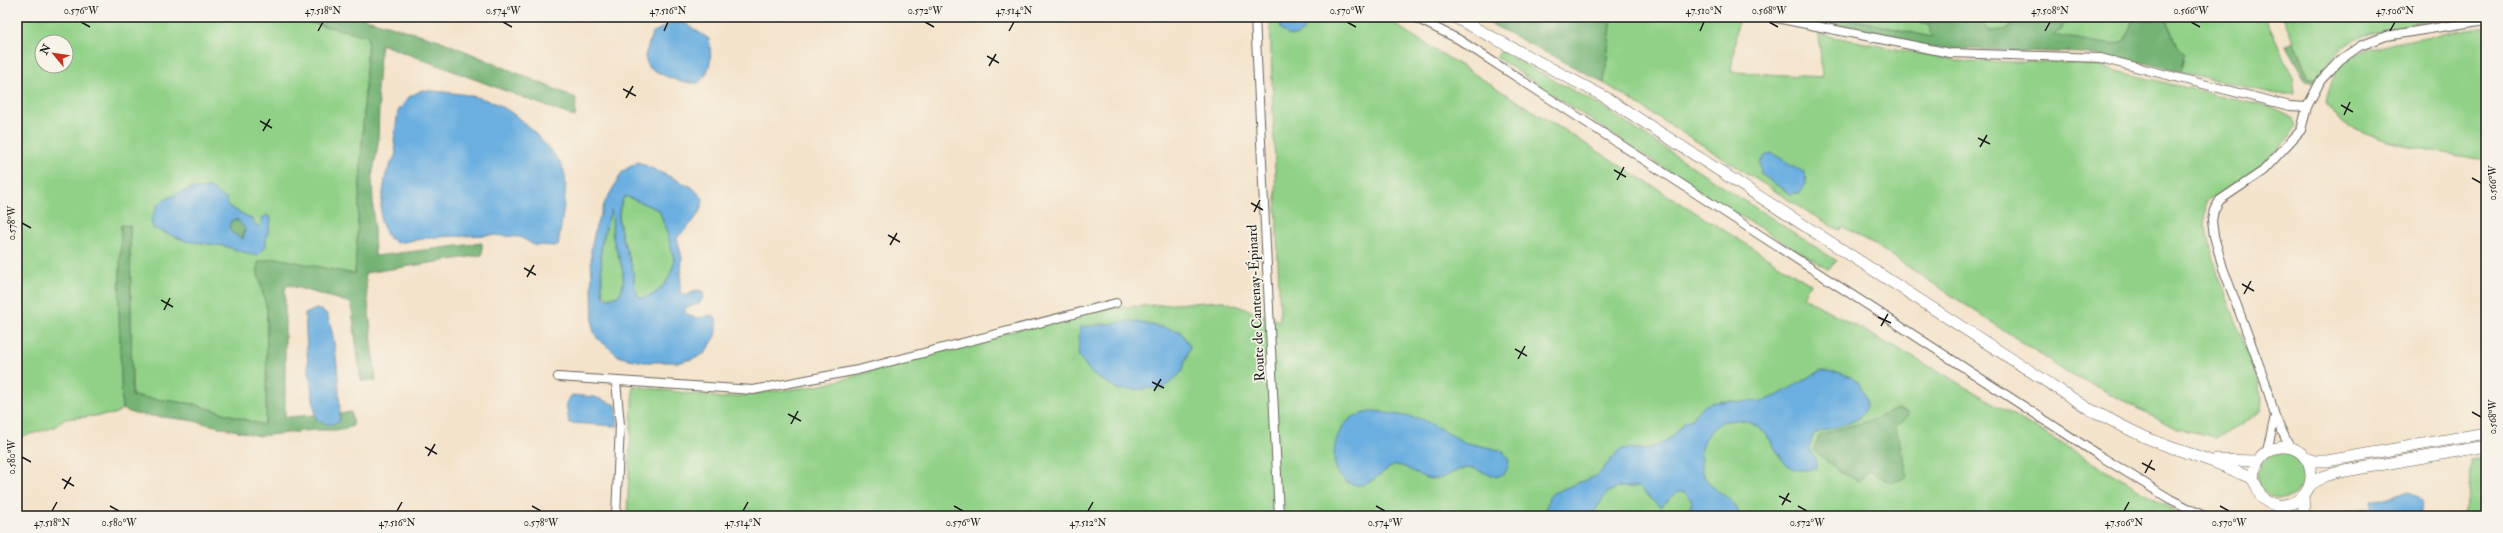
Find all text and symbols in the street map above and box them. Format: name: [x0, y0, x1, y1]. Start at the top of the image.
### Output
text: 0.576°W: [64, 5, 99, 17]
text: 47.518°N: [305, 5, 341, 17]
text: 0.574°W: [486, 5, 521, 17]
text: 47.516°N: [650, 5, 686, 17]
text: 0.572°W: [908, 5, 943, 17]
text: 47.514°N: [995, 5, 1033, 17]
text: 0.570°W: [1330, 5, 1365, 17]
text: 47.510°N: [1686, 5, 1722, 17]
text: 0.568°W: [1752, 5, 1787, 17]
text: 47.508°N: [2031, 5, 2069, 17]
text: 0.566°W: [2173, 5, 2209, 17]
text: 47.506°N: [2376, 5, 2414, 17]
north arrow: [34, 34, 74, 74]
text: N: [37, 41, 54, 58]
text: 0.566°W: [2487, 165, 2499, 201]
text: 0.578°W: [6, 205, 18, 240]
street label: Route de Cantenay-Épinard: [1243, 224, 1270, 382]
text: 0.568°W: [2487, 399, 2499, 434]
text: 0.580°W: [6, 439, 18, 474]
text: 47.518°N: [34, 517, 70, 529]
text: 0.580°W: [102, 517, 137, 529]
text: 47.516°N: [379, 517, 415, 529]
text: 0.578°W: [524, 517, 559, 529]
text: 47.514°N: [724, 517, 762, 529]
text: 0.576°W: [946, 517, 981, 529]
text: 47.512°N: [1070, 517, 1106, 529]
text: 0.574°W: [1368, 517, 1403, 529]
text: 0.572°W: [1790, 517, 1825, 529]
text: 47.506°N: [2105, 517, 2143, 529]
text: 0.570°W: [2212, 517, 2247, 529]

